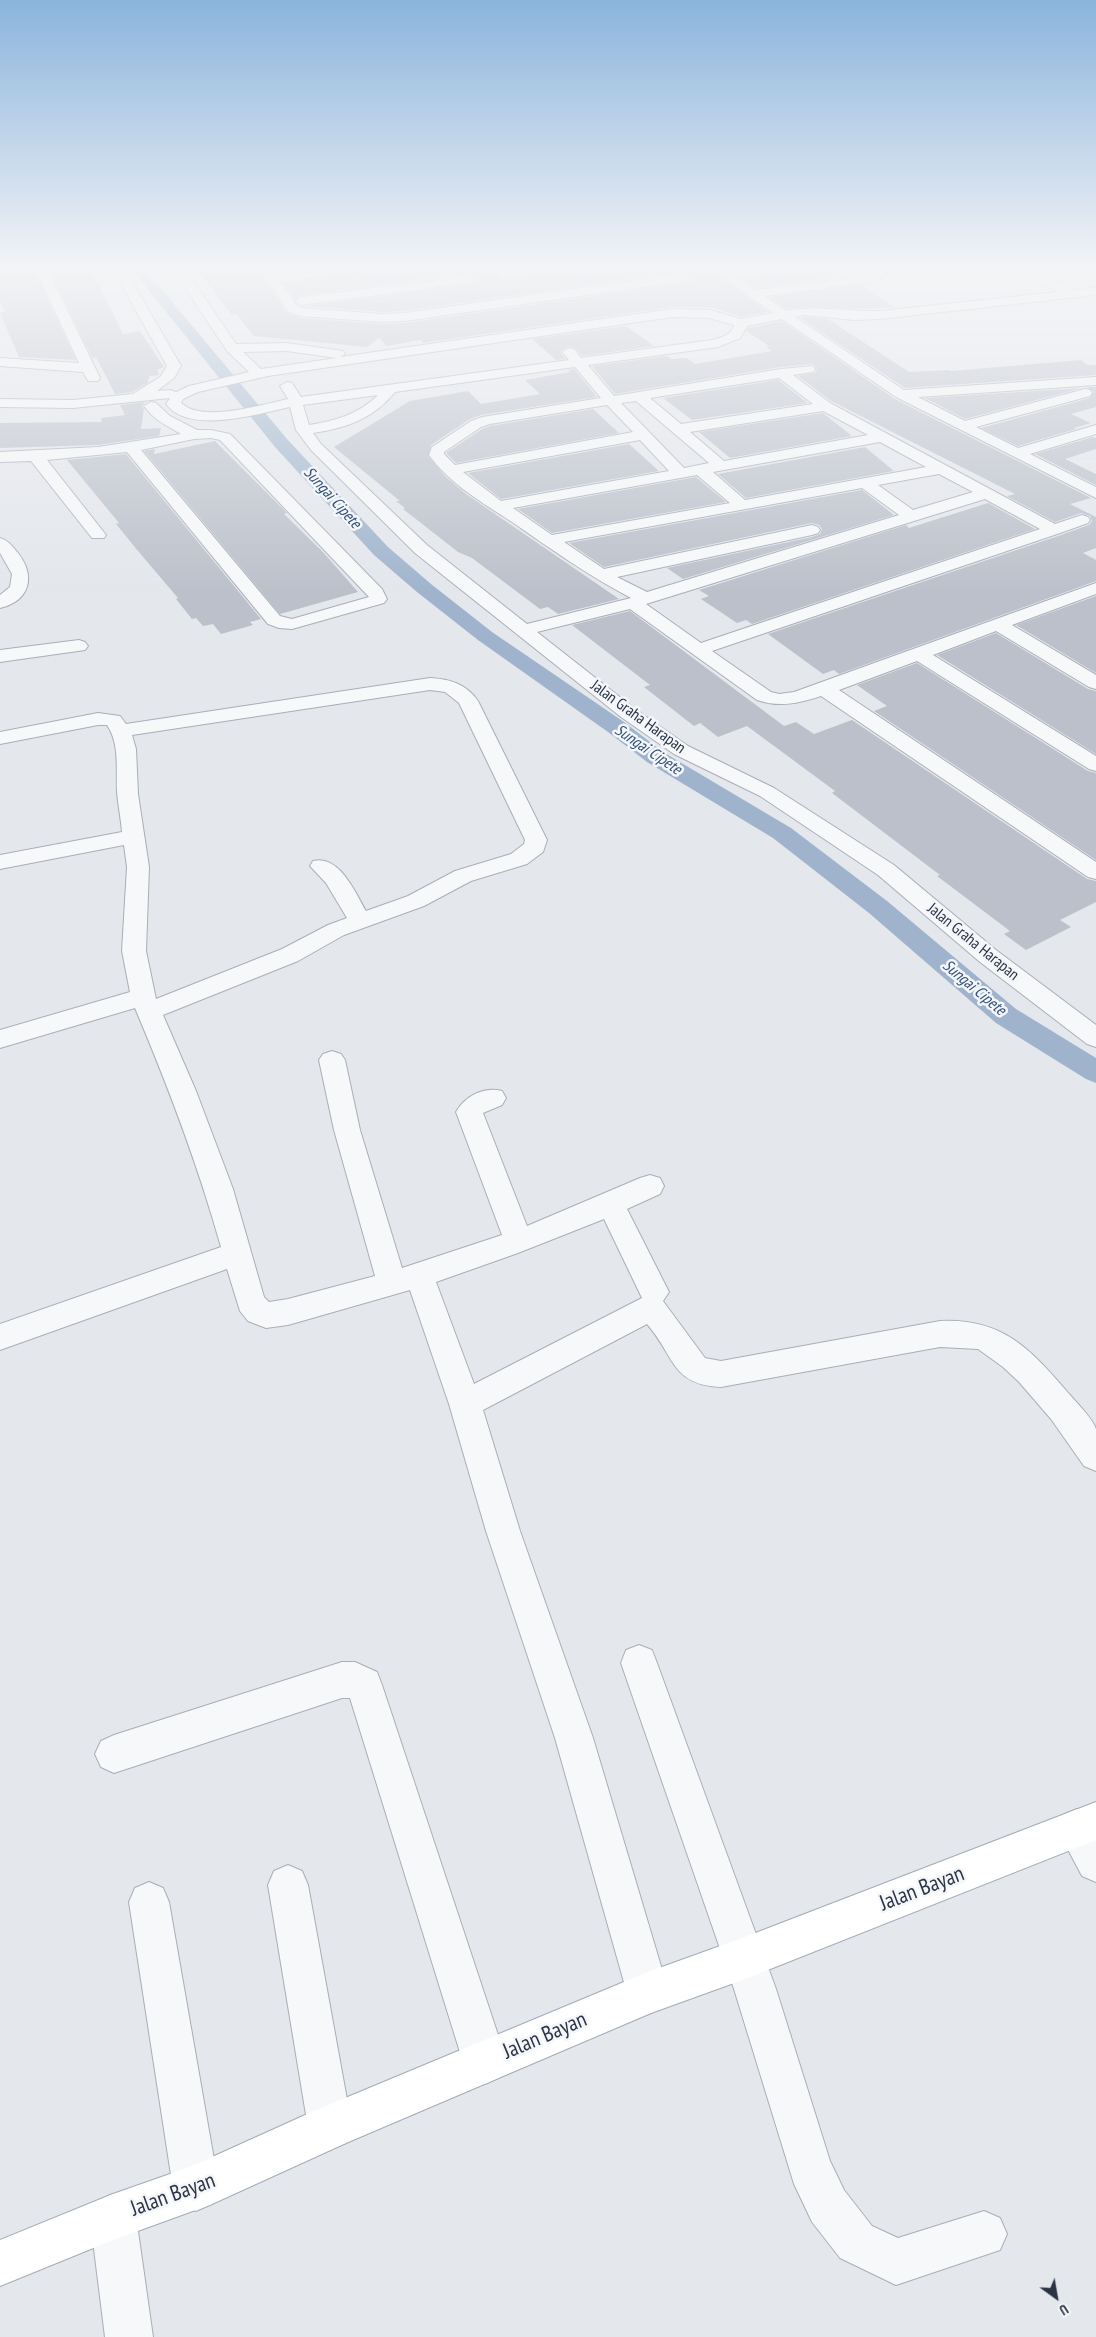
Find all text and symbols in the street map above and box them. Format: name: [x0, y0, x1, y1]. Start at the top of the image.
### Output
water label: Sungai Cipete: [299, 463, 365, 533]
street label: Jalan Graha Harapan: [587, 676, 689, 758]
water label: Sungai Cipete: [611, 721, 685, 779]
street label: Jalan Graha Harapan: [923, 899, 1023, 985]
water label: Sungai Cipete: [939, 956, 1009, 1020]
street label: Jalan Bayan: [876, 1861, 968, 1917]
street label: Jalan Bayan: [499, 2007, 591, 2065]
street label: Jalan Bayan: [127, 2168, 219, 2222]
north arrow: [1031, 2272, 1081, 2322]
text: U: [1056, 2300, 1072, 2319]

